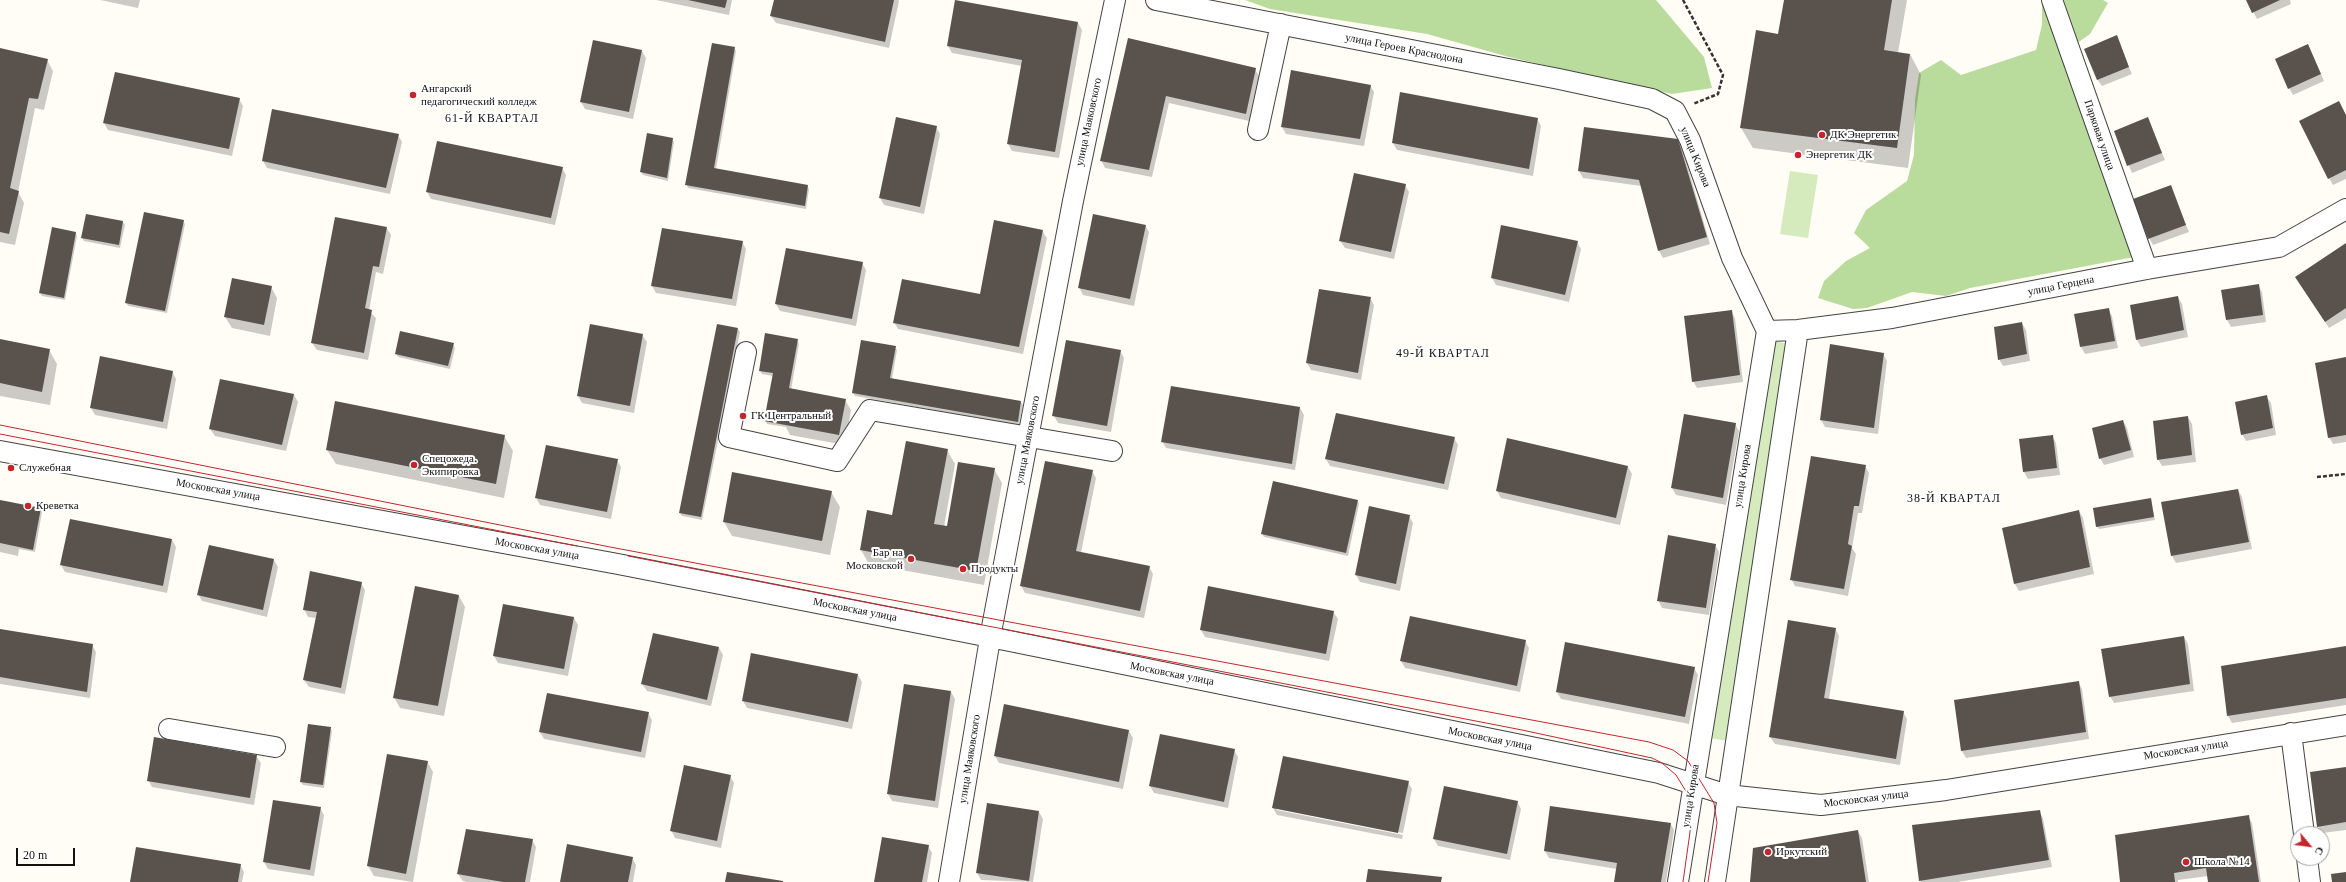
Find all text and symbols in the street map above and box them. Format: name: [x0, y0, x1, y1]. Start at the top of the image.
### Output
street label: улица Героев Краснодона: [1344, 31, 1464, 67]
street label: улица Маяковского: [1073, 77, 1105, 167]
place label: Ангарский педагогический колледж: [421, 82, 537, 108]
marker: Ангарский педагогический колледж: [408, 90, 418, 100]
street label: Парковая улица: [2081, 98, 2117, 172]
district label: 61-Й КВАРТАЛ: [445, 112, 539, 126]
street label: улица Кирова: [1677, 125, 1713, 189]
place label: ДК Энергетик: [1830, 128, 1896, 142]
marker: ДК Энергетик: [1817, 130, 1827, 140]
place label: Энергетик ДК: [1806, 148, 1872, 162]
marker: Энергетик ДК: [1793, 150, 1803, 160]
street label: улица Герцена: [2027, 273, 2095, 299]
district label: 49-Й КВАРТАЛ: [1396, 347, 1490, 361]
street label: улица Маяковского: [1013, 395, 1043, 485]
place label: ГК Центральный: [751, 409, 831, 423]
marker: ГК Центральный: [738, 411, 748, 421]
street label: улица Кирова: [1731, 443, 1755, 509]
place label: Спецожеда. Экипировка: [422, 452, 479, 478]
marker: Спецожеда. Экипировка: [409, 460, 419, 470]
place label: Служебная: [19, 461, 71, 475]
marker: Служебная: [6, 463, 16, 473]
street label: Московская улица: [175, 476, 261, 504]
district label: 38-Й КВАРТАЛ: [1907, 492, 2001, 506]
place label: Креветка: [36, 499, 79, 513]
marker: Креветка: [23, 501, 33, 511]
street label: Московская улица: [494, 535, 580, 563]
place label: Бар на Московской: [846, 546, 903, 572]
marker: Бар на Московской: [906, 554, 916, 564]
place label: Продукты: [971, 562, 1018, 576]
marker: Продукты: [958, 564, 968, 574]
street label: Московская улица: [812, 595, 898, 625]
street label: Московская улица: [1129, 659, 1215, 689]
street label: улица Маяковского: [956, 714, 984, 804]
street label: Московская улица: [1447, 724, 1533, 754]
street label: Московская улица: [2143, 737, 2229, 763]
street label: улица Кирова: [1679, 763, 1703, 829]
street label: Московская улица: [1823, 787, 1909, 811]
north arrow: [2290, 826, 2330, 866]
scale bar: [18, 840, 77, 866]
place label: Иркутский: [1776, 845, 1827, 859]
text: С: [2312, 845, 2327, 858]
marker: Иркутский: [1763, 847, 1773, 857]
text: 20 m: [23, 848, 47, 862]
place label: Школа №14: [2194, 855, 2250, 869]
marker: Школа №14: [2181, 857, 2191, 867]

